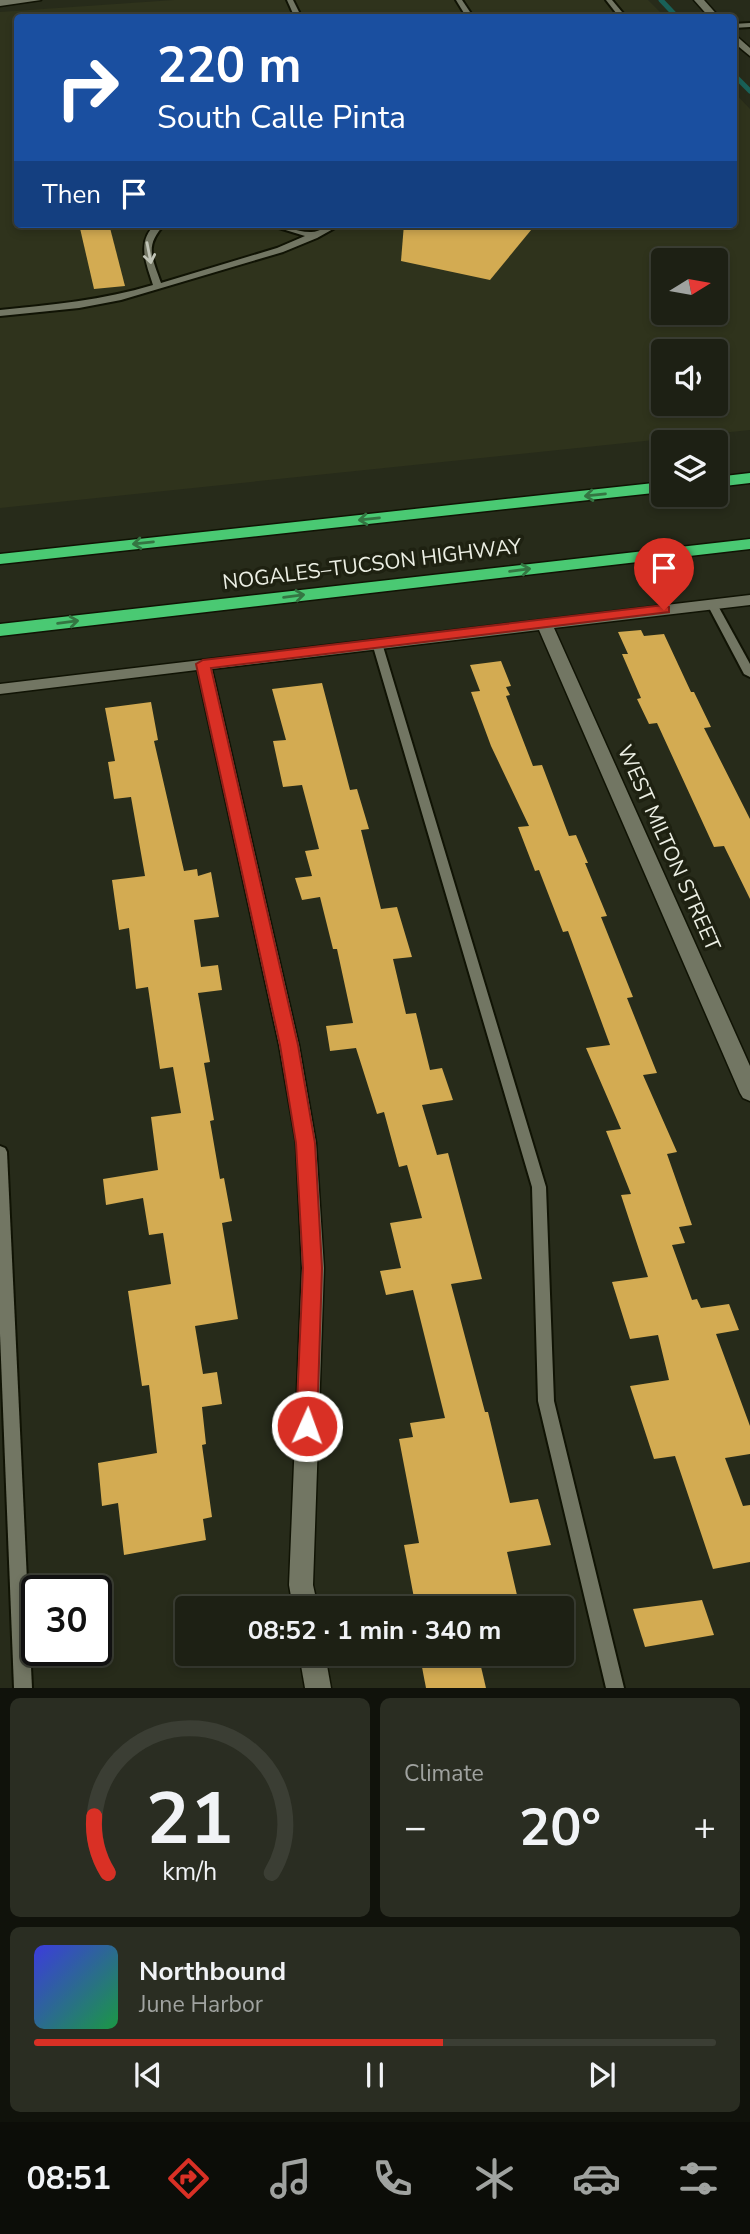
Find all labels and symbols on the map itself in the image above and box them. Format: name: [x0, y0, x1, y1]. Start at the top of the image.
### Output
one-way arrow: [143, 241, 157, 264]
north arrow: [651, 248, 728, 326]
one-way arrow: [585, 488, 607, 501]
one-way arrow: [358, 513, 381, 526]
street label: NOGALES–TUCSON HIGHWAY: [221, 532, 524, 596]
one-way arrow: [132, 537, 155, 550]
pin: [634, 538, 694, 610]
one-way arrow: [508, 564, 531, 577]
one-way arrow: [282, 590, 305, 603]
one-way arrow: [56, 616, 79, 629]
street label: WEST MILTON STREET: [611, 741, 727, 956]
position arrow: [270, 1389, 344, 1463]
speed limit sign: 30: [21, 1575, 112, 1666]

